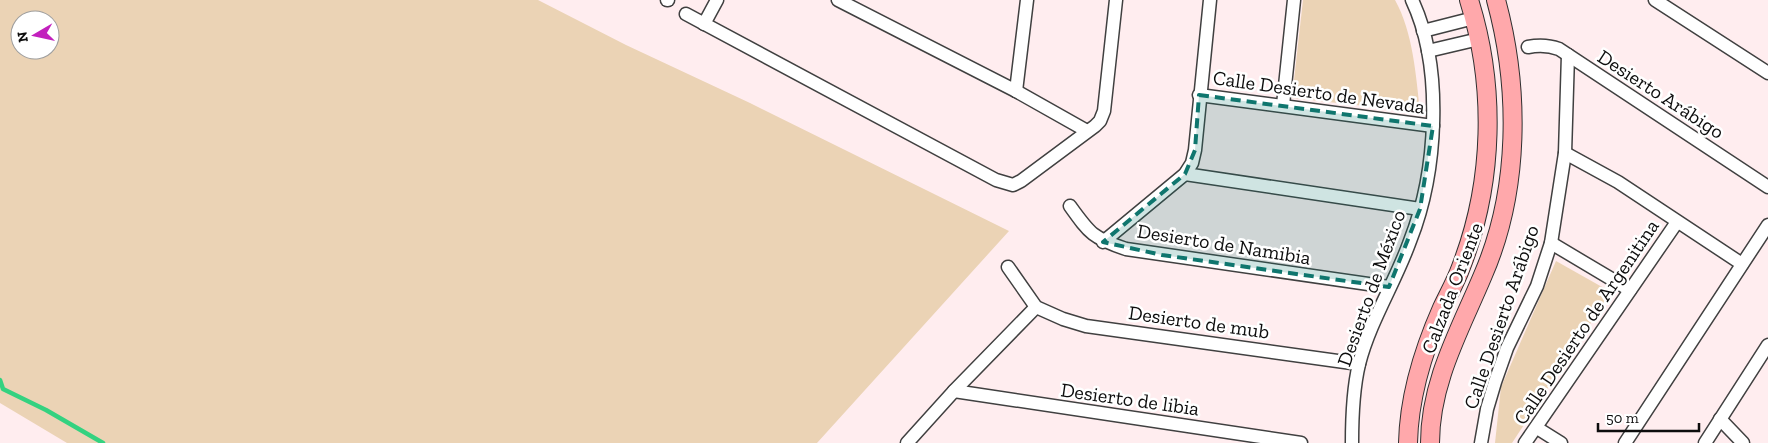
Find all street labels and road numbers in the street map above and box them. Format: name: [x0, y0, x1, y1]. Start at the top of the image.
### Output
street label: Desierto Arábigo: [1593, 44, 1729, 144]
street label: Calle Desierto de Nevada: [1211, 65, 1427, 119]
street label: Desierto de México: [1332, 207, 1410, 369]
street label: Calle Desierto de Argenitina: [1508, 215, 1664, 429]
street label: Desierto de Namibia: [1135, 218, 1313, 270]
street label: Calzada Oriente: [1416, 219, 1488, 357]
street label: Calle Desierto Arábigo: [1458, 222, 1544, 412]
street label: Desierto de mub: [1127, 300, 1271, 344]
street label: Desierto de libia: [1059, 377, 1201, 421]

